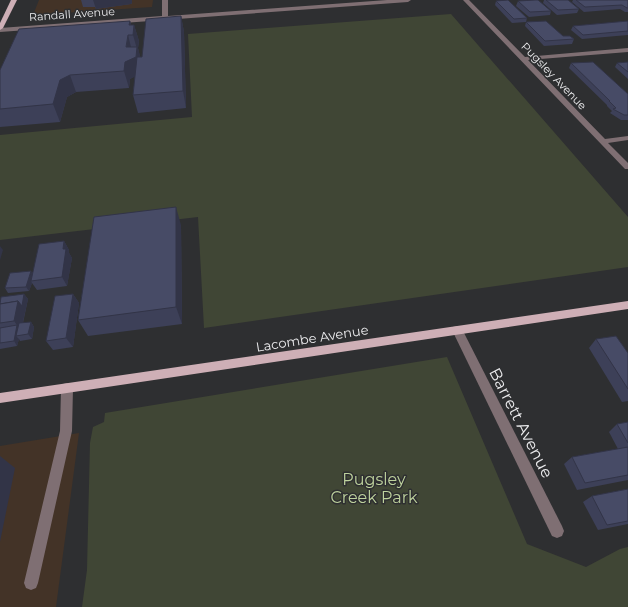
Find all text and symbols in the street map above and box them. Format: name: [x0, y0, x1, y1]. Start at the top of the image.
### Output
street label: Randall Avenue: [29, 4, 116, 24]
street label: Pugsley Avenue: [518, 39, 590, 113]
street label: Lacombe Avenue: [255, 321, 370, 355]
street label: Barrett Avenue: [485, 365, 557, 481]
park label: Pugsley Creek Park: [330, 470, 418, 507]

